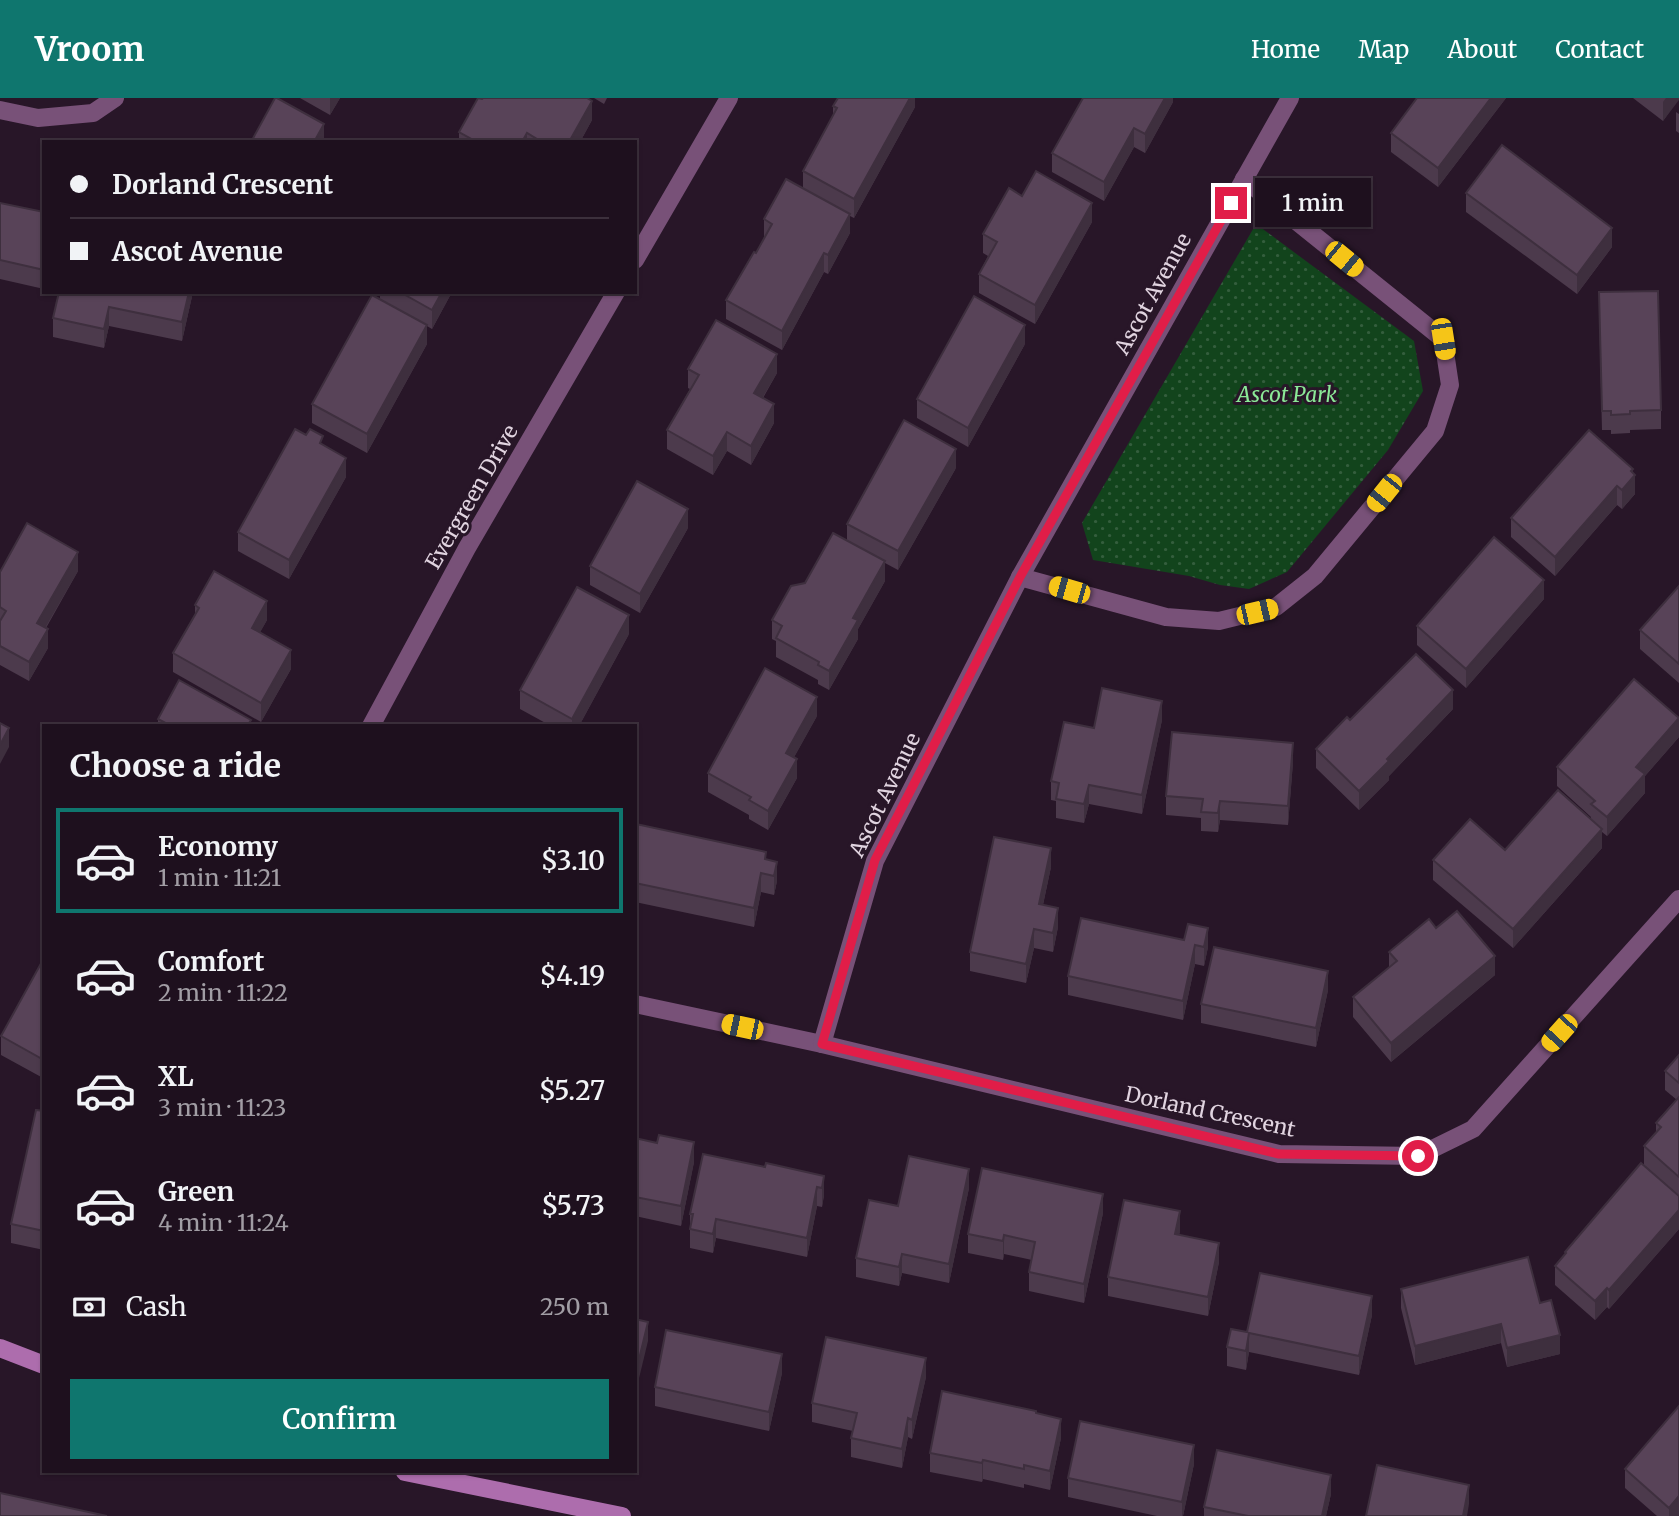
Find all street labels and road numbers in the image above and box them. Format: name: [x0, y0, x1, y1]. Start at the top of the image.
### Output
street label: Ascot Avenue: [1108, 228, 1197, 360]
street label: Evergreen Drive: [419, 420, 524, 574]
street label: Ascot Avenue: [842, 728, 926, 862]
street label: Dorland Crescent: [1122, 1080, 1298, 1143]

